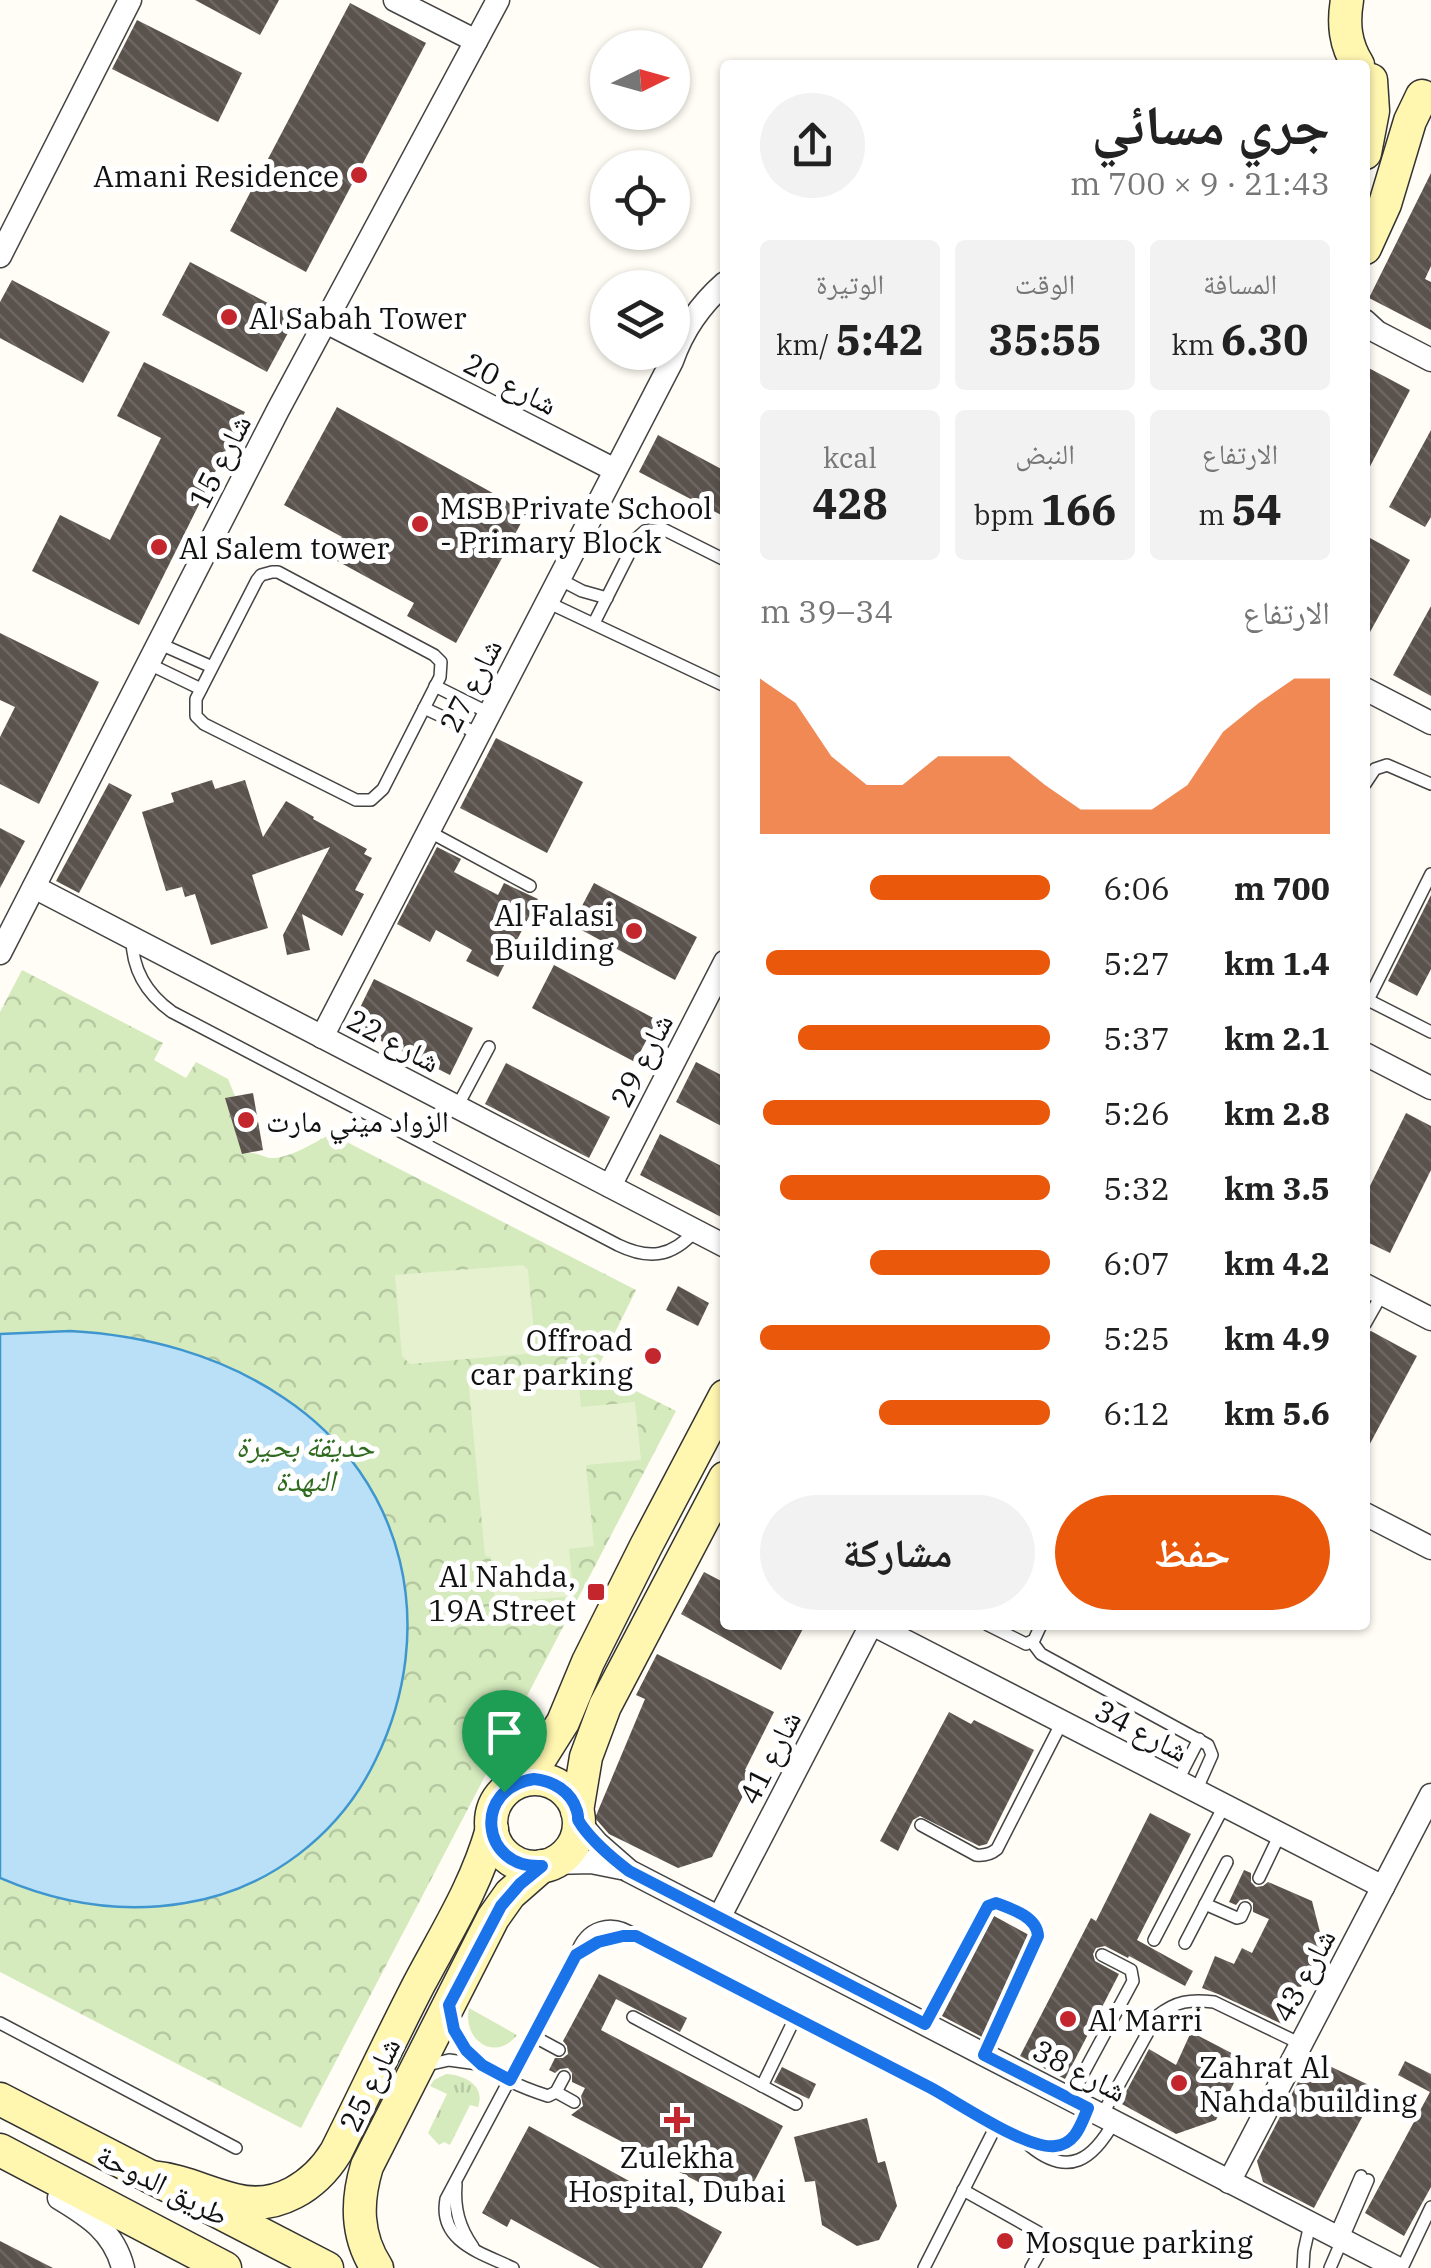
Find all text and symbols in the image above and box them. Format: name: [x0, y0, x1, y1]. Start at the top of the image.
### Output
north arrow: [590, 30, 690, 130]
map controls: [590, 30, 690, 370]
text: جري مسائي: [1092, 89, 1330, 160]
button: share: [760, 93, 865, 198]
button: locate: [590, 150, 690, 250]
place label: Amani Residence: [93, 156, 339, 195]
text: 21:43 · 9 × 700 m: [1070, 162, 1330, 204]
marker: Amani Residence: [348, 164, 370, 186]
text: الوتيرة: [816, 265, 884, 302]
text: الوقت: [1015, 265, 1075, 302]
text: المسافة: [1203, 265, 1277, 302]
button: layers: [590, 270, 690, 370]
place label: Al Sabah Tower: [249, 298, 467, 337]
marker: Al Sabah Tower: [218, 306, 240, 328]
text: 5:42: [836, 312, 924, 367]
text: 35:55: [988, 312, 1102, 367]
text: 6.30: [1221, 312, 1309, 367]
text: /km: [776, 326, 836, 363]
text: km: [1172, 326, 1221, 363]
street label: شارع 20: [457, 343, 564, 424]
street label: شارع 15: [179, 408, 260, 515]
text: النبض: [1015, 435, 1075, 472]
text: الارتفاع: [1202, 435, 1278, 472]
text: kcal: [823, 439, 877, 476]
text: 428: [812, 476, 888, 531]
text: 166: [1041, 482, 1116, 537]
text: 54: [1231, 482, 1282, 537]
place label: MSB Private School - Primary Block: [440, 488, 712, 561]
text: bpm: [974, 496, 1041, 533]
text: m: [1198, 496, 1231, 533]
marker: MSB Private School - Primary Block: [409, 513, 431, 535]
place label: Al Salem tower: [179, 528, 390, 567]
marker: Al Salem tower: [148, 536, 170, 558]
text: 34–39 m: [760, 590, 894, 632]
text: الارتفاع: [1243, 591, 1330, 633]
street label: شارع 27: [430, 632, 511, 739]
text: 6:06: [1103, 867, 1170, 909]
text: 700 m: [1234, 867, 1330, 909]
place label: Al Falasi Building: [494, 895, 614, 968]
marker: Al Falasi Building: [623, 920, 645, 942]
text: 5:27: [1103, 942, 1170, 984]
text: 1.4 km: [1224, 942, 1330, 984]
street label: شارع 22: [340, 999, 447, 1082]
street label: شارع 29: [601, 1007, 682, 1114]
text: 5:37: [1103, 1017, 1170, 1059]
text: 2.1 km: [1224, 1017, 1330, 1059]
text: 5:26: [1103, 1092, 1170, 1134]
text: 2.8 km: [1224, 1092, 1330, 1134]
place label: الزواد ميني مارت: [266, 1101, 449, 1145]
marker: الزواد ميني مارت: [235, 1109, 257, 1131]
text: 5:32: [1103, 1167, 1170, 1209]
text: 3.5 km: [1224, 1167, 1330, 1209]
text: 6:07: [1103, 1242, 1170, 1284]
text: 4.2 km: [1224, 1242, 1330, 1284]
text: 5:25: [1103, 1317, 1170, 1359]
text: 4.9 km: [1224, 1317, 1330, 1359]
place label: Offroad car parking: [470, 1320, 633, 1393]
marker: Offroad car parking: [642, 1345, 664, 1367]
text: 6:12: [1103, 1392, 1170, 1434]
text: 5.6 km: [1224, 1392, 1330, 1434]
park label: حديقة بحيرة النهدة: [236, 1426, 375, 1499]
button: مشاركة: [760, 1495, 1035, 1610]
button: حفظ: [1055, 1495, 1330, 1610]
place label: Al Nahda, 19A Street: [428, 1556, 576, 1629]
marker: Al Nahda, 19A Street: [585, 1581, 607, 1603]
pin: [462, 1690, 547, 1793]
street label: شارع 34: [1088, 1690, 1195, 1771]
street label: شارع 41: [729, 1704, 810, 1811]
icon: arrive: [477, 1705, 532, 1760]
street label: شارع 43: [1262, 1922, 1345, 2029]
place label: Al Marri: [1088, 2000, 1203, 2039]
marker: Al Marri: [1057, 2008, 1079, 2030]
street label: شارع 38: [1026, 2030, 1133, 2111]
street label: شارع 25: [330, 2031, 409, 2138]
place label: Zahrat Al Nahda building: [1199, 2047, 1417, 2120]
marker: Zahrat Al Nahda building: [1168, 2072, 1190, 2094]
marker: Zulekha Hospital, Dubai: [664, 2107, 690, 2133]
street label: طريق الدوحة: [91, 2134, 235, 2234]
place label: Zulekha Hospital, Dubai: [568, 2137, 786, 2210]
place label: Mosque parking: [1025, 2222, 1253, 2261]
marker: Mosque parking: [994, 2230, 1016, 2252]

